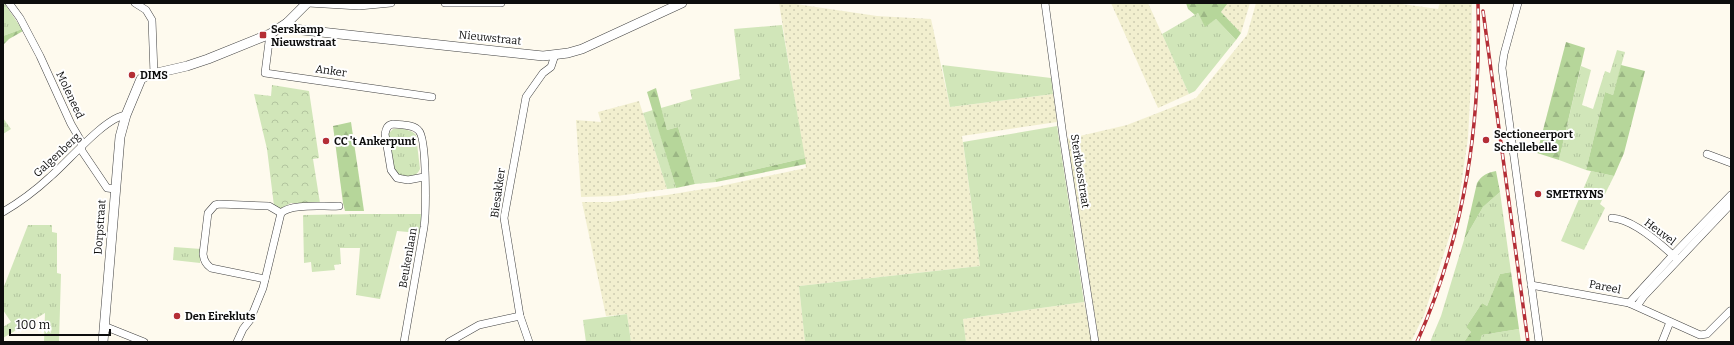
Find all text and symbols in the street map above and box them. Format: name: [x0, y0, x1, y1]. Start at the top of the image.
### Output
place label: Serskamp Nieuwstraat: [271, 23, 337, 49]
street label: Nieuwstraat: [458, 28, 522, 48]
marker: Serskamp Nieuwstraat: [258, 30, 268, 40]
street label: Anker: [315, 62, 348, 80]
street label: Moleneed: [53, 69, 87, 121]
place label: DIMS: [140, 69, 168, 82]
marker: DIMS: [127, 70, 137, 80]
place label: Sectioneerport Schellebelle: [1494, 128, 1574, 154]
street label: Galgenberg: [31, 130, 83, 180]
street label: Sterkbosstraat: [1068, 133, 1092, 209]
place label: CC 't Ankerpunt: [334, 135, 417, 148]
marker: Sectioneerport Schellebelle: [1481, 135, 1491, 145]
marker: CC 't Ankerpunt: [321, 136, 331, 146]
street label: Biesakker: [488, 167, 508, 219]
place label: SMETRYNS: [1546, 188, 1604, 201]
marker: SMETRYNS: [1533, 189, 1543, 199]
street label: Dorpstraat: [92, 199, 108, 255]
street label: Heuvel: [1642, 216, 1678, 248]
street label: Beukenlaan: [396, 227, 420, 289]
street label: Pareel: [1588, 278, 1622, 296]
place label: Den Eirekluts: [185, 310, 256, 323]
scale bar: [10, 311, 110, 337]
marker: Den Eirekluts: [172, 311, 182, 321]
text: 100 m: [16, 318, 51, 332]

